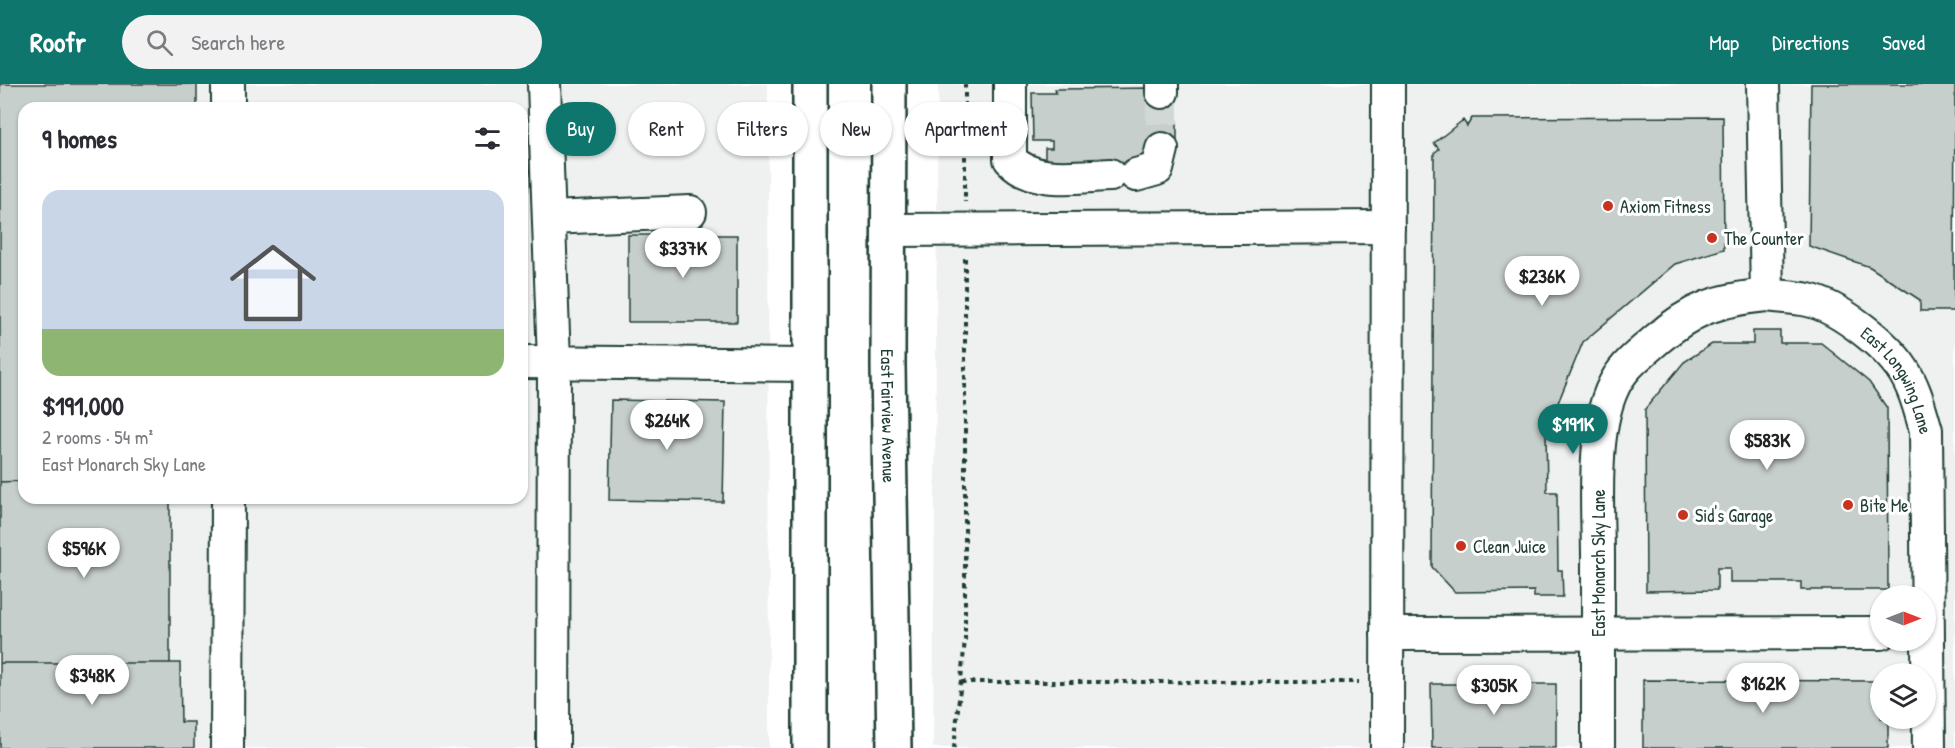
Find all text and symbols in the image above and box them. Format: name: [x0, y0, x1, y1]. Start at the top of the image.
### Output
search box: [122, 15, 542, 69]
text: Roofr: [30, 23, 86, 61]
icon: search: [143, 26, 176, 59]
text: Search here: [191, 27, 285, 57]
text: Map: [1709, 28, 1739, 57]
text: Directions: [1772, 28, 1849, 57]
text: Saved: [1882, 28, 1925, 57]
chip: Buy: [546, 102, 616, 156]
chip: Rent: [628, 102, 705, 156]
chip: Filters: [717, 102, 808, 156]
chip: New: [820, 102, 892, 156]
chip: Apartment: [904, 102, 1028, 156]
text: 9 homes: [42, 121, 117, 156]
icon: filters: [471, 122, 504, 155]
place label: Axiom Fitness: [1620, 194, 1711, 219]
marker: Axiom Fitness: [1601, 199, 1615, 213]
place label: The Counter: [1724, 226, 1804, 251]
pin: $337K: [641, 228, 725, 279]
icon: home: [219, 229, 327, 337]
marker: The Counter: [1705, 231, 1719, 245]
text: $337K: [659, 234, 707, 261]
pin: $236K: [1500, 256, 1584, 307]
text: $236K: [1519, 262, 1565, 289]
street label: East Longwing Lane: [1856, 320, 1939, 437]
street label: East Fairview Avenue: [875, 349, 902, 483]
text: $191,000: [42, 388, 124, 423]
pin: $264K: [625, 400, 709, 451]
pin: $191K: [1531, 404, 1615, 455]
text: $264K: [644, 406, 690, 433]
text: $191K: [1552, 410, 1594, 437]
pin: $583K: [1725, 420, 1809, 471]
text: 2 rooms · 54 m²: [42, 423, 153, 450]
text: $583K: [1744, 426, 1790, 453]
text: East Monarch Sky Lane: [42, 450, 206, 477]
street label: East Monarch Sky Lane: [1586, 489, 1611, 637]
place label: Bite Me: [1860, 493, 1909, 518]
marker: Bite Me: [1841, 498, 1855, 512]
place label: Sid's Garage: [1695, 503, 1773, 528]
marker: Sid's Garage: [1676, 508, 1690, 522]
pin: $596K: [42, 528, 126, 579]
text: $596K: [62, 534, 106, 561]
place label: Clean Juice: [1473, 534, 1546, 559]
marker: Clean Juice: [1454, 539, 1468, 553]
north arrow: [1870, 585, 1936, 651]
map controls: [1870, 585, 1936, 729]
pin: $348K: [50, 655, 134, 706]
text: $348K: [69, 661, 115, 688]
pin: $162K: [1721, 663, 1805, 714]
button: layers: [1870, 663, 1936, 729]
pin: $305K: [1452, 665, 1536, 716]
text: $162K: [1740, 669, 1786, 696]
text: $305K: [1471, 671, 1517, 698]

